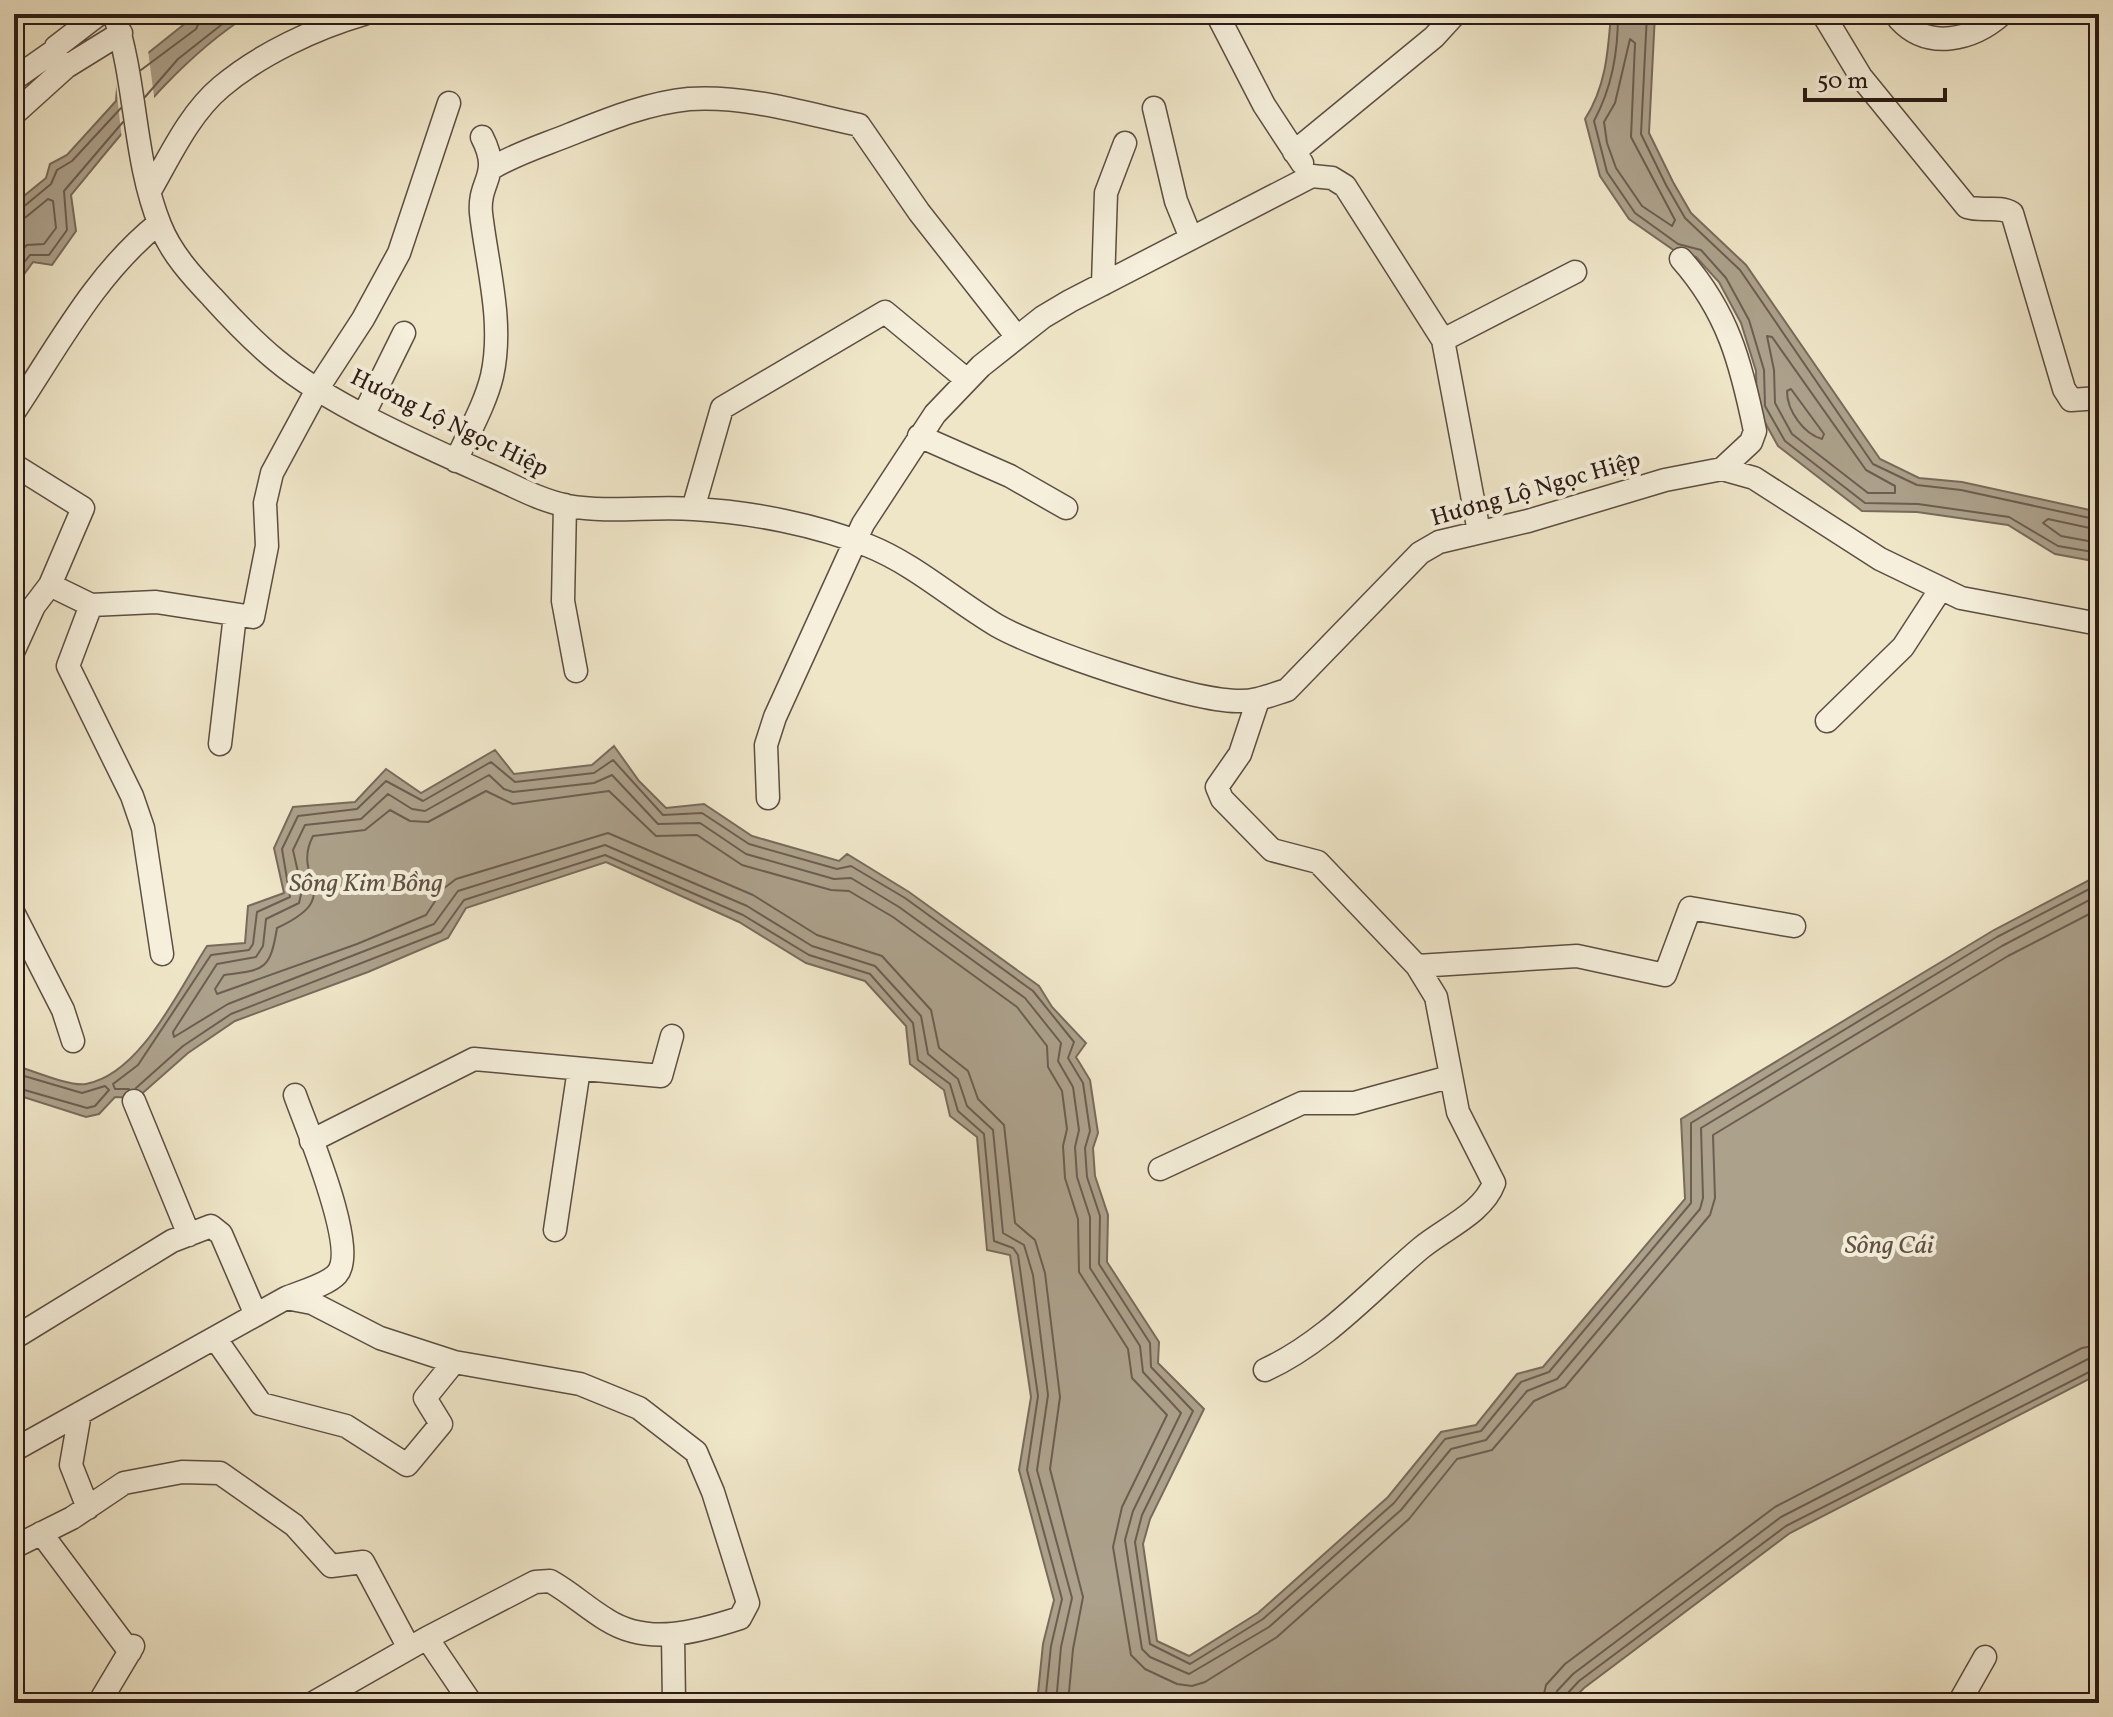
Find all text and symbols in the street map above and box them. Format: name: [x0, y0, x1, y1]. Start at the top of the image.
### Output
scale bar: [1805, 52, 1945, 102]
text: 50 m: [1817, 65, 1869, 99]
street label: Hương Lộ Ngọc Hiệp: [344, 361, 554, 487]
street label: Hương Lộ Ngọc Hiệp: [1427, 444, 1645, 536]
water label: Sông Kim Bồng: [289, 866, 443, 902]
water label: Sông Cái: [1845, 1228, 1934, 1264]

